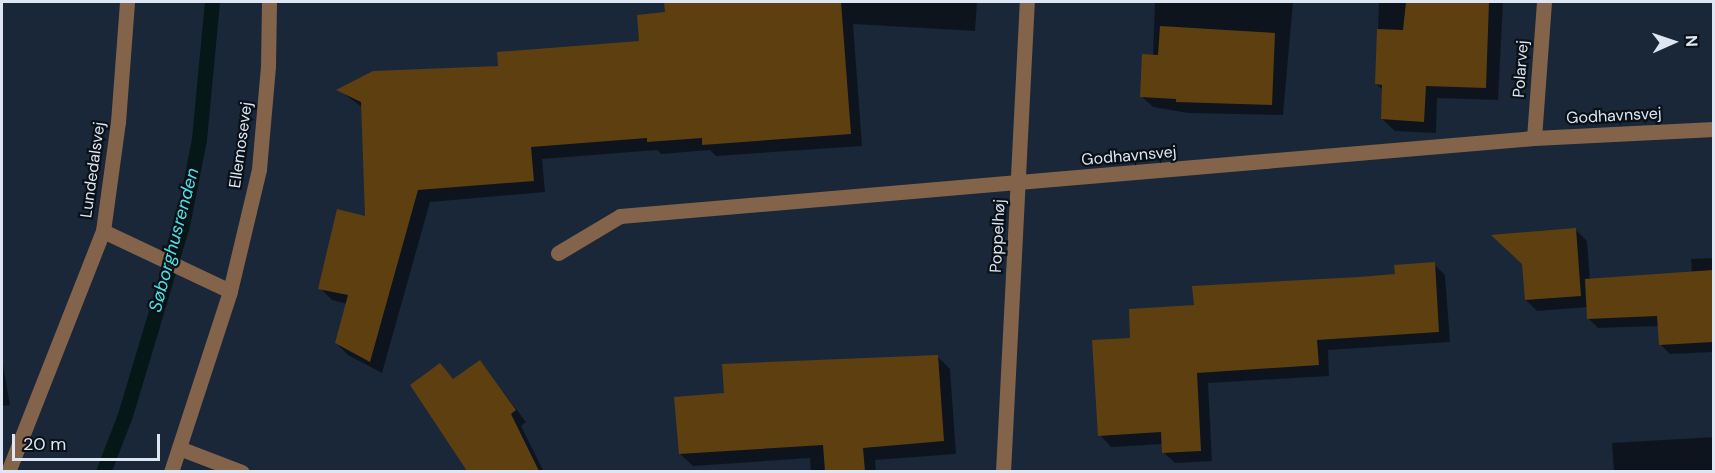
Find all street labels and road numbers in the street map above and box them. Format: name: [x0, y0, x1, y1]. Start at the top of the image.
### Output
street label: Polarvej: [1509, 40, 1533, 98]
street label: Ellemosevej: [225, 101, 257, 189]
street label: Godhavnsvej: [1566, 104, 1662, 128]
street label: Lundedalsvej: [77, 121, 109, 219]
street label: Godhavnsvej: [1081, 142, 1177, 170]
street label: Poppelhøj: [986, 199, 1010, 273]

